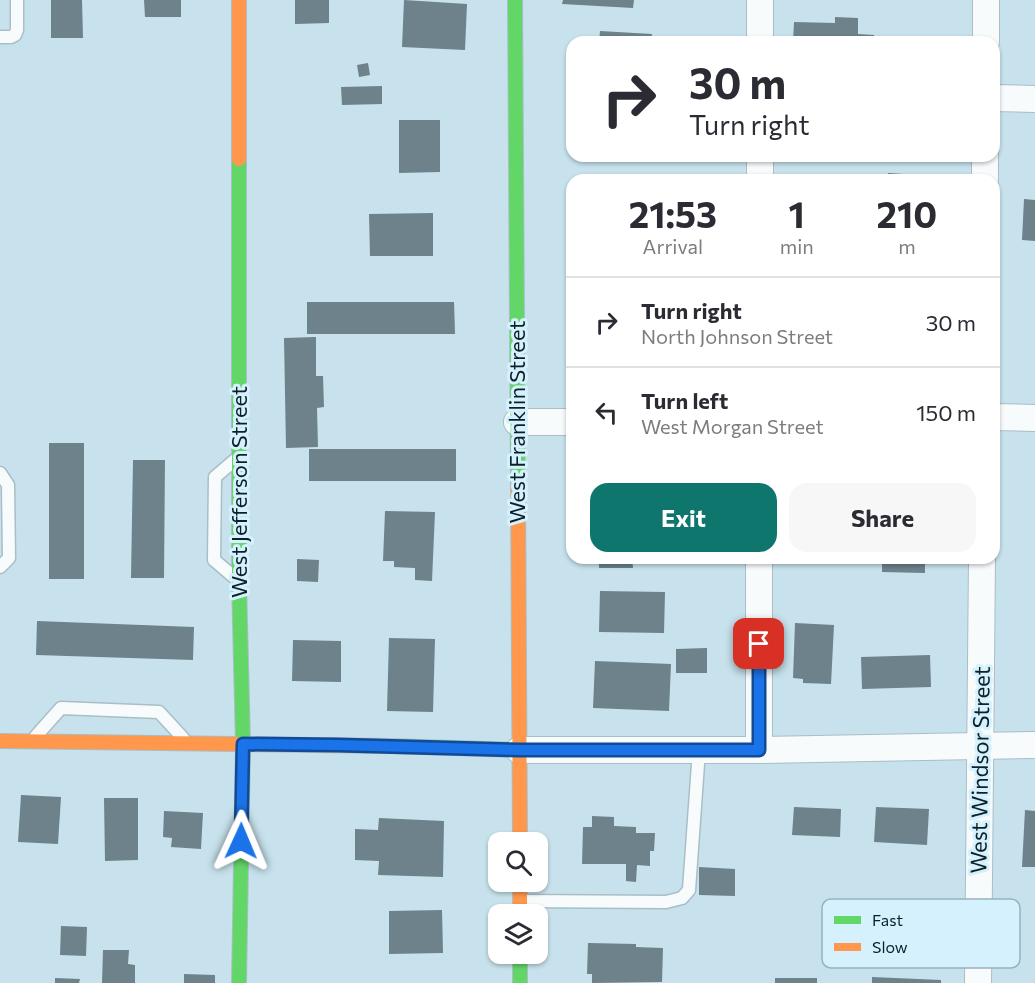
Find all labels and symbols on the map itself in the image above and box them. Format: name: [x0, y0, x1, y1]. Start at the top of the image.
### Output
street label: West Franklin Street: [503, 321, 530, 523]
street label: West Jefferson Street: [225, 386, 252, 598]
pin: [733, 618, 784, 669]
street label: West Windsor Street: [964, 666, 995, 874]
position arrow: [209, 809, 273, 873]
legend: [822, 899, 1020, 968]
text: Fast: [872, 910, 903, 929]
text: Slow: [872, 937, 908, 956]

